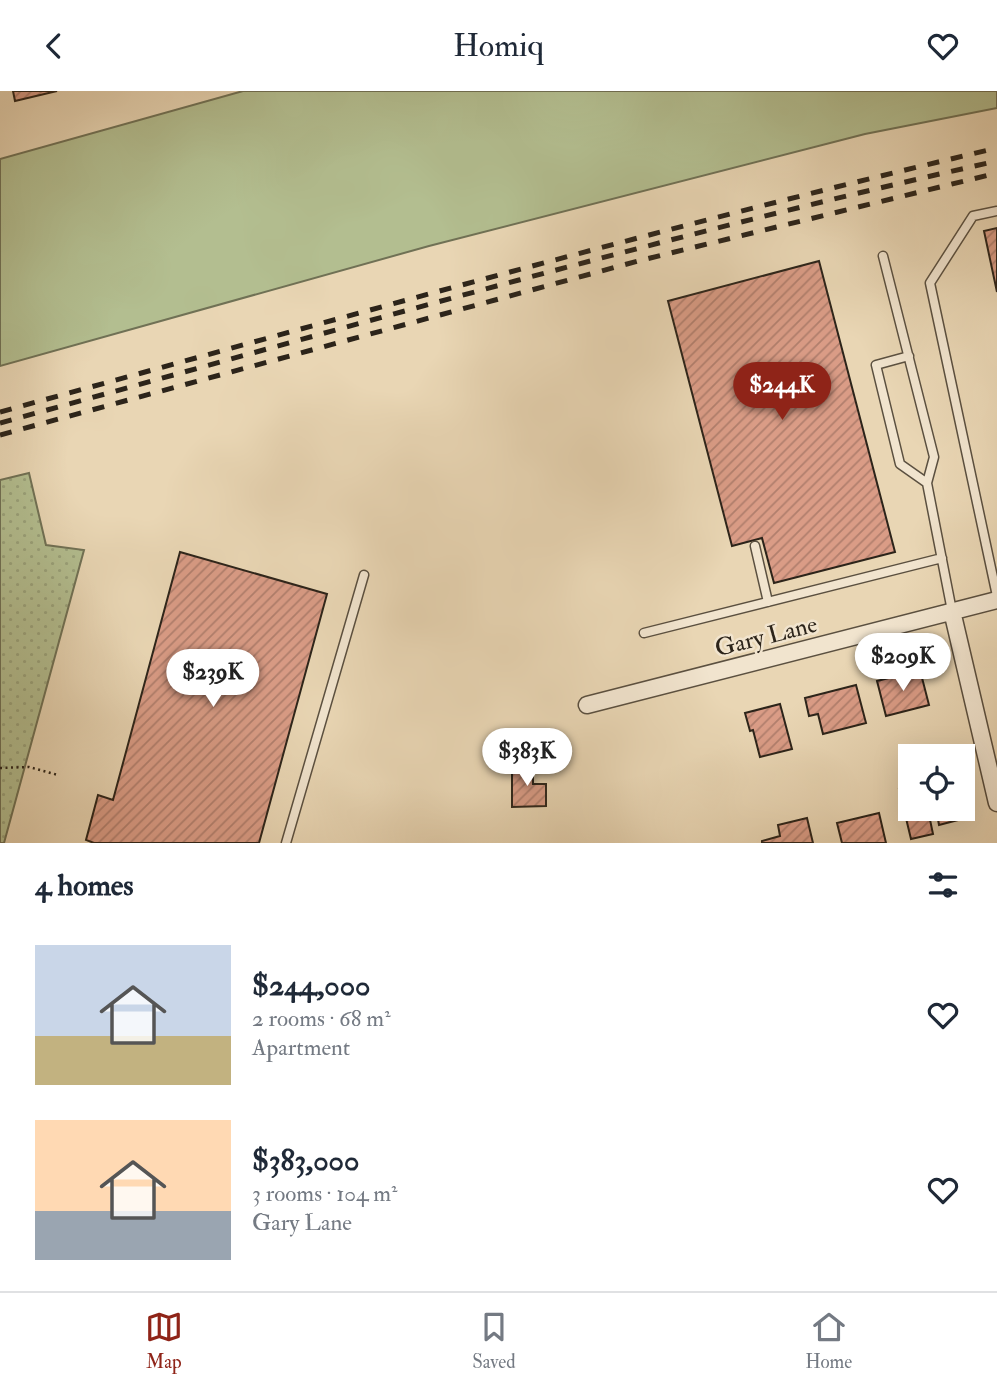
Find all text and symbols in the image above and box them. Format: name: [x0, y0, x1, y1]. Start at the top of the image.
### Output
text: Homiq: [453, 26, 544, 66]
icon: back: [35, 27, 73, 65]
icon: heart: [924, 27, 962, 65]
pin: $244K: [733, 363, 831, 422]
text: $244K: [749, 370, 815, 399]
street label: Gary Lane: [712, 609, 820, 664]
pin: $209K: [854, 633, 952, 693]
text: $209K: [871, 641, 935, 670]
pin: $239K: [164, 649, 262, 709]
text: $239K: [182, 657, 244, 686]
pin: $383K: [478, 729, 576, 788]
text: $383K: [498, 736, 556, 765]
map controls: [898, 744, 975, 821]
button: locate: [898, 744, 975, 821]
icon: filters: [924, 866, 962, 904]
text: 4 homes: [35, 867, 134, 904]
text: $244,000: [252, 967, 370, 1004]
icon: home: [91, 973, 175, 1057]
icon: heart: [924, 996, 962, 1034]
text: 2 rooms · 68 m²: [252, 1004, 391, 1033]
text: Apartment: [252, 1033, 350, 1062]
text: $383,000: [252, 1142, 359, 1179]
icon: home: [91, 1148, 175, 1232]
icon: heart: [924, 1171, 962, 1209]
text: 3 rooms · 104 m²: [252, 1179, 398, 1208]
text: Gary Lane: [252, 1208, 352, 1237]
tab: Map: [145, 1308, 183, 1374]
tab: Saved: [472, 1308, 516, 1374]
tab: Home: [805, 1308, 852, 1374]

